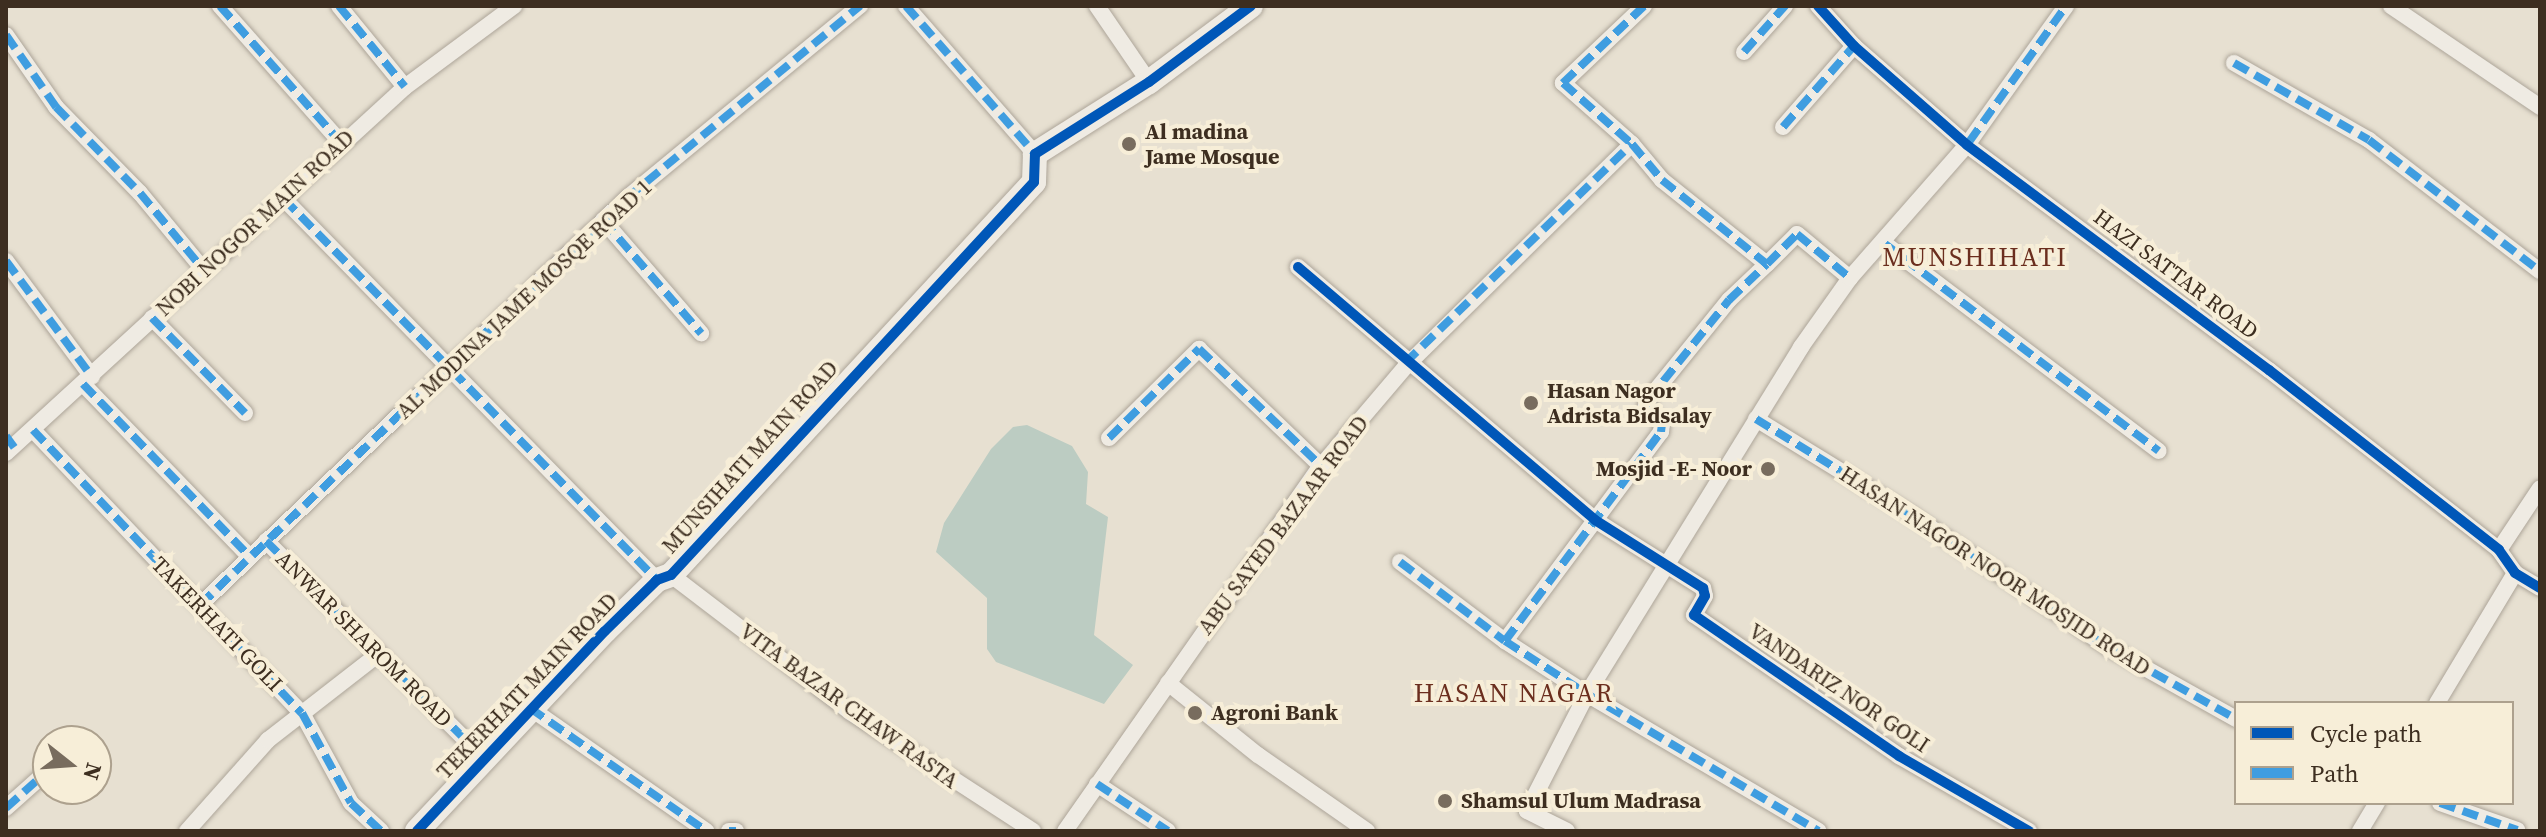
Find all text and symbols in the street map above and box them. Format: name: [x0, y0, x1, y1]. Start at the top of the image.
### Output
place label: Al madina Jame Mosque: [1145, 118, 1280, 170]
street label: NOBI NOGOR MAIN ROAD: [151, 124, 359, 322]
marker: Al madina Jame Mosque: [1120, 135, 1138, 153]
street label: AL MODINA JAME MOSQE ROAD 1: [391, 174, 657, 424]
street label: HAZI SATTAR ROAD: [2089, 204, 2263, 344]
district label: MUNSHIHATI: [1882, 242, 2068, 274]
street label: MUNSIHATI MAIN ROAD: [656, 355, 844, 559]
place label: Hasan Nagor Adrista Bidsalay: [1547, 377, 1712, 428]
marker: Hasan Nagor Adrista Bidsalay: [1522, 394, 1540, 412]
street label: ABU SAYED BAZAAR ROAD: [1192, 410, 1374, 640]
place label: Mosjid -E- Noor: [1596, 456, 1752, 482]
marker: Mosjid -E- Noor: [1759, 460, 1777, 478]
street label: HASAN NAGOR NOOR MOSJID ROAD: [1835, 461, 2155, 681]
street label: ANWAR SHAROM ROAD: [270, 545, 458, 733]
street label: TAKERHATI GOLI: [146, 551, 288, 697]
street label: TEKERHATI MAIN ROAD: [431, 588, 623, 784]
street label: VITA BAZAR CHAW RASTA: [734, 618, 964, 794]
street label: VANDARIZ NOR GOLI: [1744, 618, 1934, 758]
district label: HASAN NAGAR: [1414, 678, 1614, 710]
place label: Agroni Bank: [1211, 700, 1338, 726]
legend: [2234, 701, 2514, 805]
marker: Agroni Bank: [1186, 704, 1204, 722]
text: Cycle path: [2310, 717, 2422, 750]
north arrow: [32, 725, 112, 805]
text: Path: [2310, 757, 2359, 790]
text: N: [76, 759, 110, 783]
place label: Shamsul Ulum Madrasa: [1461, 788, 1701, 814]
marker: Shamsul Ulum Madrasa: [1436, 792, 1454, 810]

